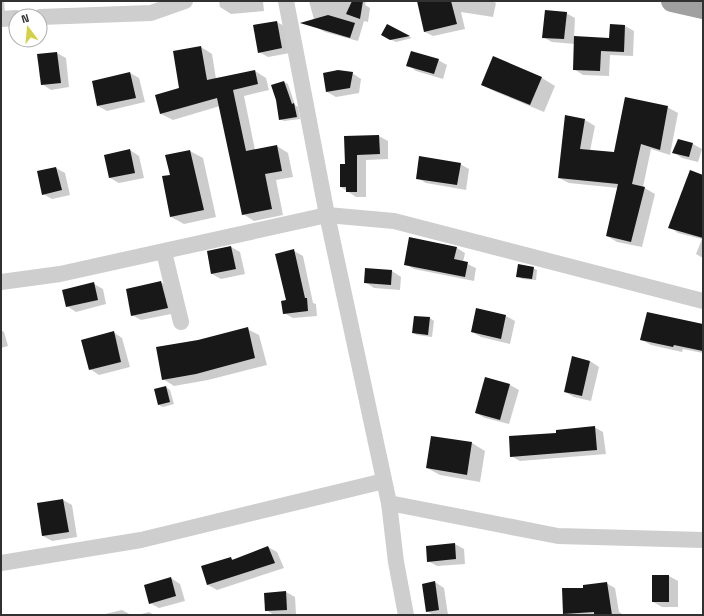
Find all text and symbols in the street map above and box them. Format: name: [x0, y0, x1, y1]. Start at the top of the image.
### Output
north arrow: [8, 8, 48, 48]
text: N: [20, 11, 31, 26]

